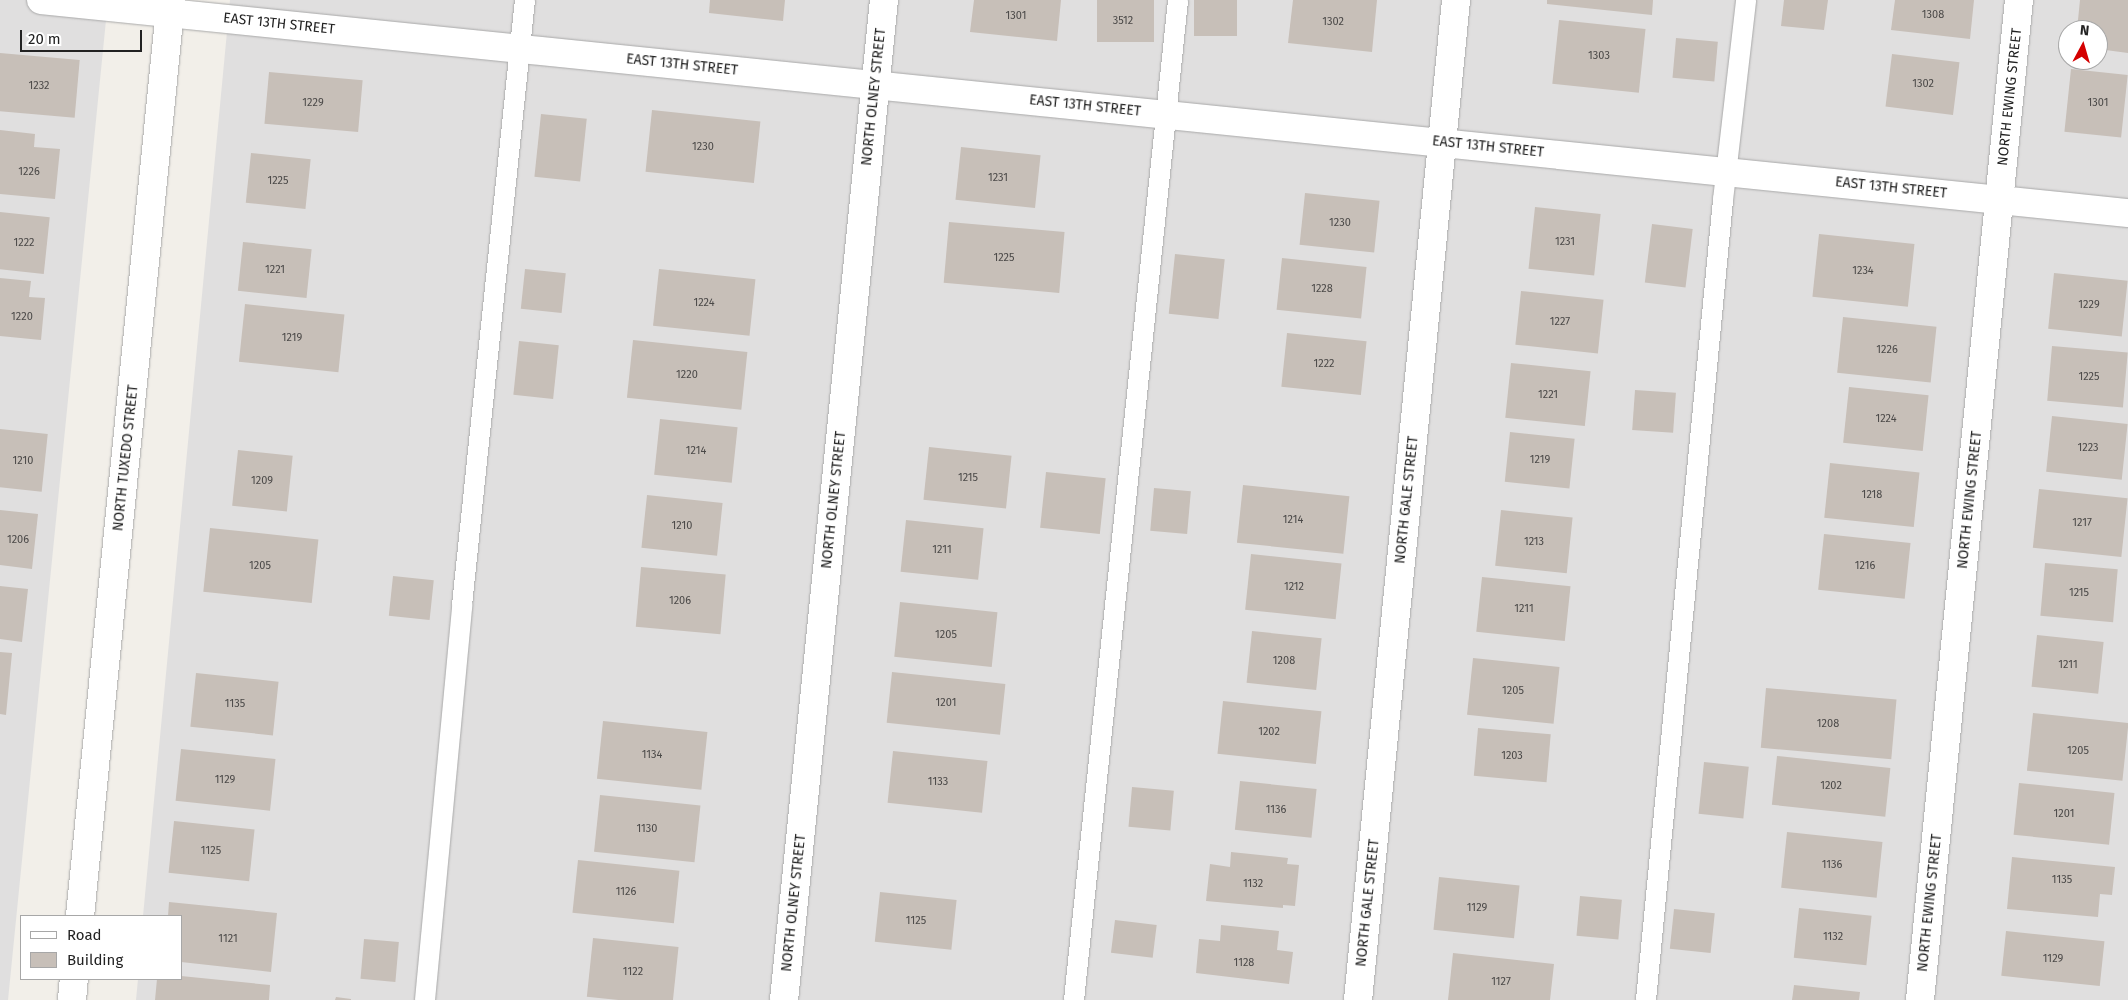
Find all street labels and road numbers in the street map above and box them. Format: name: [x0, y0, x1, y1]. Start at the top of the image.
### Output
street label: EAST 13TH STREET: [222, 10, 336, 38]
street label: NORTH OLNEY STREET: [858, 27, 890, 167]
street label: NORTH EWING STREET: [1994, 27, 2026, 167]
street label: EAST 13TH STREET: [625, 51, 739, 79]
street label: EAST 13TH STREET: [1028, 92, 1142, 120]
street label: EAST 13TH STREET: [1431, 133, 1545, 161]
street label: EAST 13TH STREET: [1834, 174, 1948, 202]
street label: NORTH TUXEDO STREET: [110, 384, 142, 532]
street label: NORTH OLNEY STREET: [818, 430, 850, 570]
street label: NORTH EWING STREET: [1954, 430, 1986, 570]
street label: NORTH GALE STREET: [1392, 435, 1422, 565]
street label: NORTH OLNEY STREET: [778, 833, 810, 973]
street label: NORTH EWING STREET: [1914, 833, 1946, 973]
street label: NORTH GALE STREET: [1353, 838, 1383, 968]

